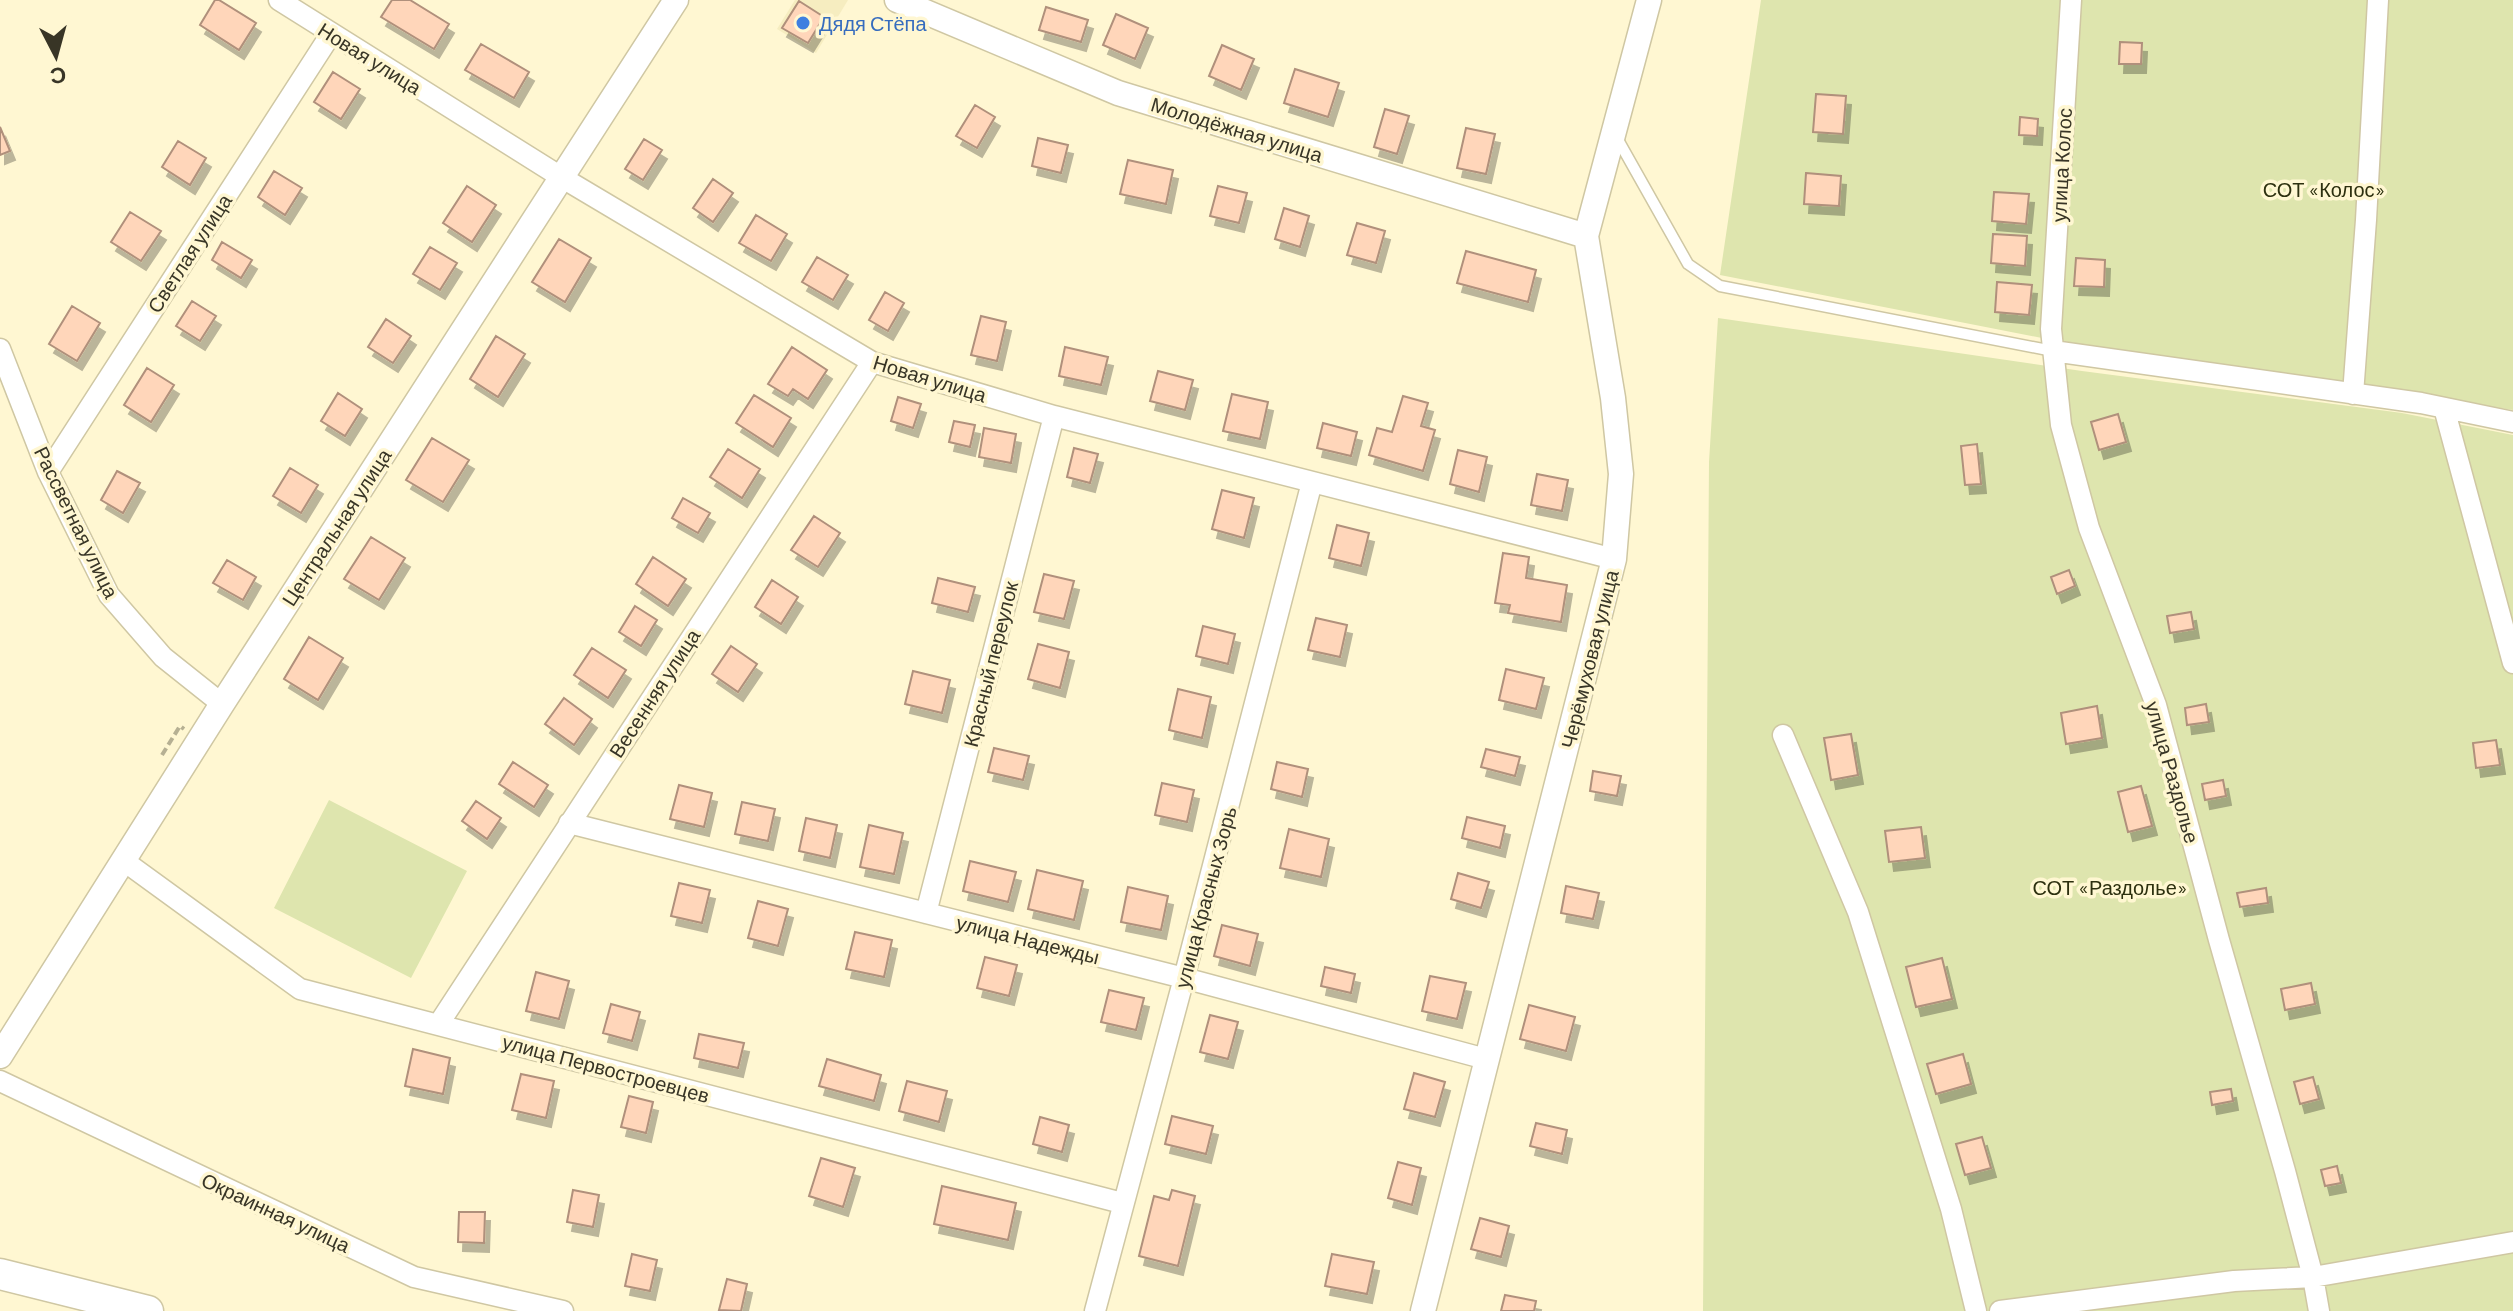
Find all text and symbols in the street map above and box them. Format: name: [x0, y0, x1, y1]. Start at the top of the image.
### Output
place label: Дядя Стёпа: [819, 11, 927, 35]
marker: Дядя Стёпа: [794, 14, 812, 32]
north arrow: [16, 16, 96, 96]
street label: Новая улица: [314, 17, 427, 100]
text: С: [49, 63, 67, 91]
street label: Молодёжная улица: [1148, 91, 1327, 167]
street label: улица Колос: [2046, 107, 2076, 223]
park label: СОТ «Колос»: [2263, 177, 2385, 201]
street label: Светлая улица: [142, 188, 237, 317]
street label: Новая улица: [871, 349, 990, 407]
street label: Рассветная улица: [30, 442, 125, 603]
street label: Центральная улица: [276, 443, 396, 610]
street label: Черёмуховая улица: [1555, 567, 1623, 751]
street label: Красный переулок: [958, 578, 1022, 749]
street label: Весенняя улица: [604, 624, 705, 762]
street label: улица Раздолье: [2141, 698, 2205, 846]
street label: улица Красных Зорь: [1169, 804, 1241, 990]
park label: СОТ «Раздолье»: [2032, 875, 2188, 899]
street label: улица Надежды: [954, 910, 1102, 968]
street label: улица Первостроевцев: [500, 1029, 712, 1107]
street label: Окраинная улица: [198, 1167, 355, 1257]

